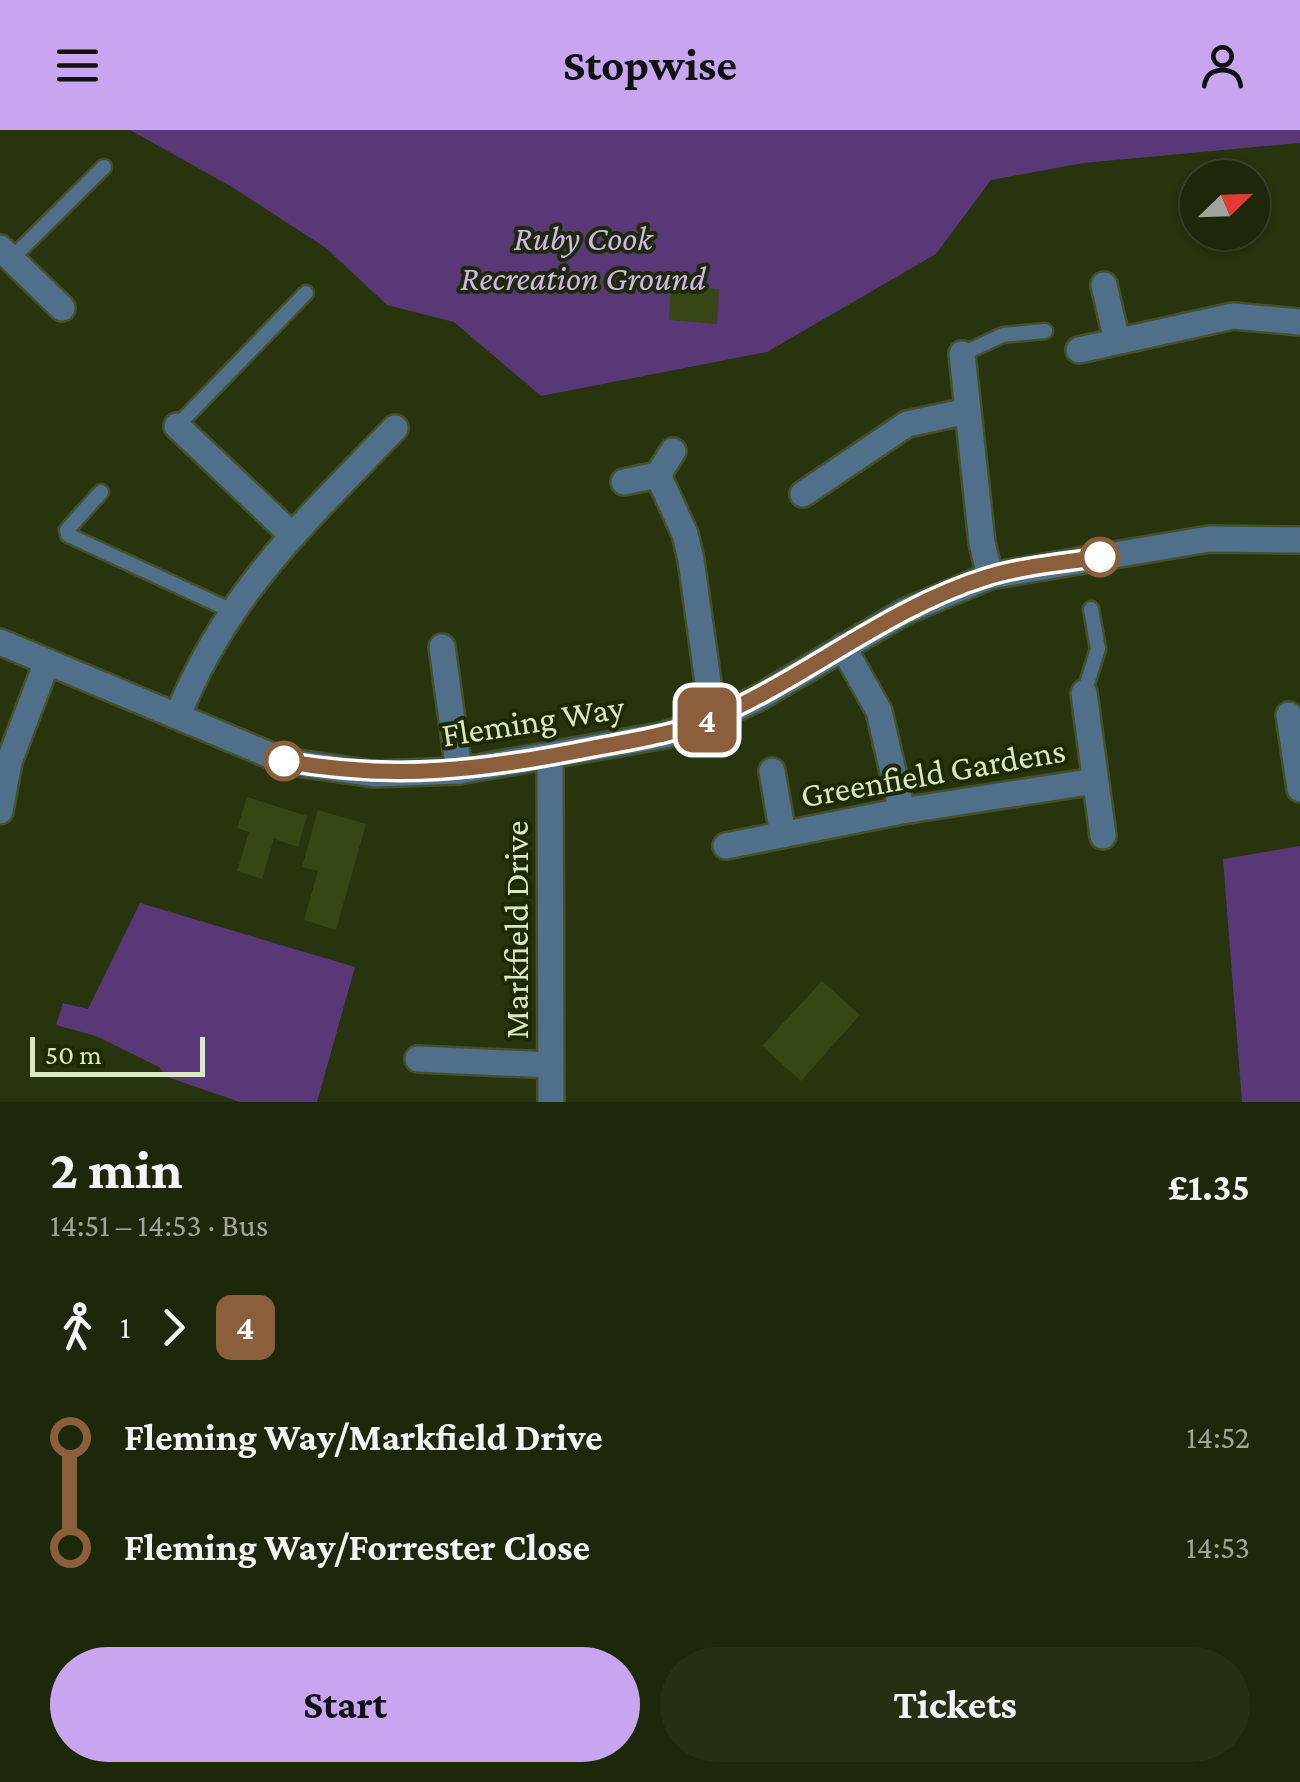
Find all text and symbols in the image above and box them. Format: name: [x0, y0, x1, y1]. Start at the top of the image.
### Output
icon: menu: [50, 38, 105, 93]
icon: person: [1195, 38, 1250, 93]
text: Stopwise: [563, 40, 737, 90]
north arrow: [1180, 160, 1270, 250]
map controls: [1180, 160, 1270, 250]
park label: Ruby Cook Recreation Ground: [460, 219, 707, 298]
unlabelled marker: [1081, 538, 1119, 576]
street label: Fleming Way: [439, 687, 628, 755]
line badge: 4: [674, 688, 740, 752]
text: 4: [698, 701, 716, 740]
street label: Greenfield Gardens: [798, 731, 1068, 815]
unlabelled marker: [265, 742, 303, 780]
street label: Markfield Drive: [497, 821, 536, 1039]
scale bar: [30, 1032, 205, 1076]
text: 50 m: [45, 1039, 102, 1070]
text: 2 min: [50, 1139, 183, 1200]
text: £1.35: [1168, 1166, 1250, 1208]
text: 14:51 – 14:53 · Bus: [50, 1207, 268, 1243]
icon: walk: [50, 1300, 105, 1355]
icon: forward: [146, 1300, 201, 1355]
text: 4: [236, 1308, 255, 1347]
text: 1: [120, 1309, 131, 1345]
text: Fleming Way/Markfield Drive: [124, 1416, 603, 1458]
text: 14:52: [1186, 1419, 1250, 1455]
text: Fleming Way/Forrester Close: [124, 1526, 590, 1568]
text: 14:53: [1186, 1529, 1250, 1565]
button: Start: [50, 1647, 640, 1762]
button: Tickets: [660, 1647, 1250, 1762]

